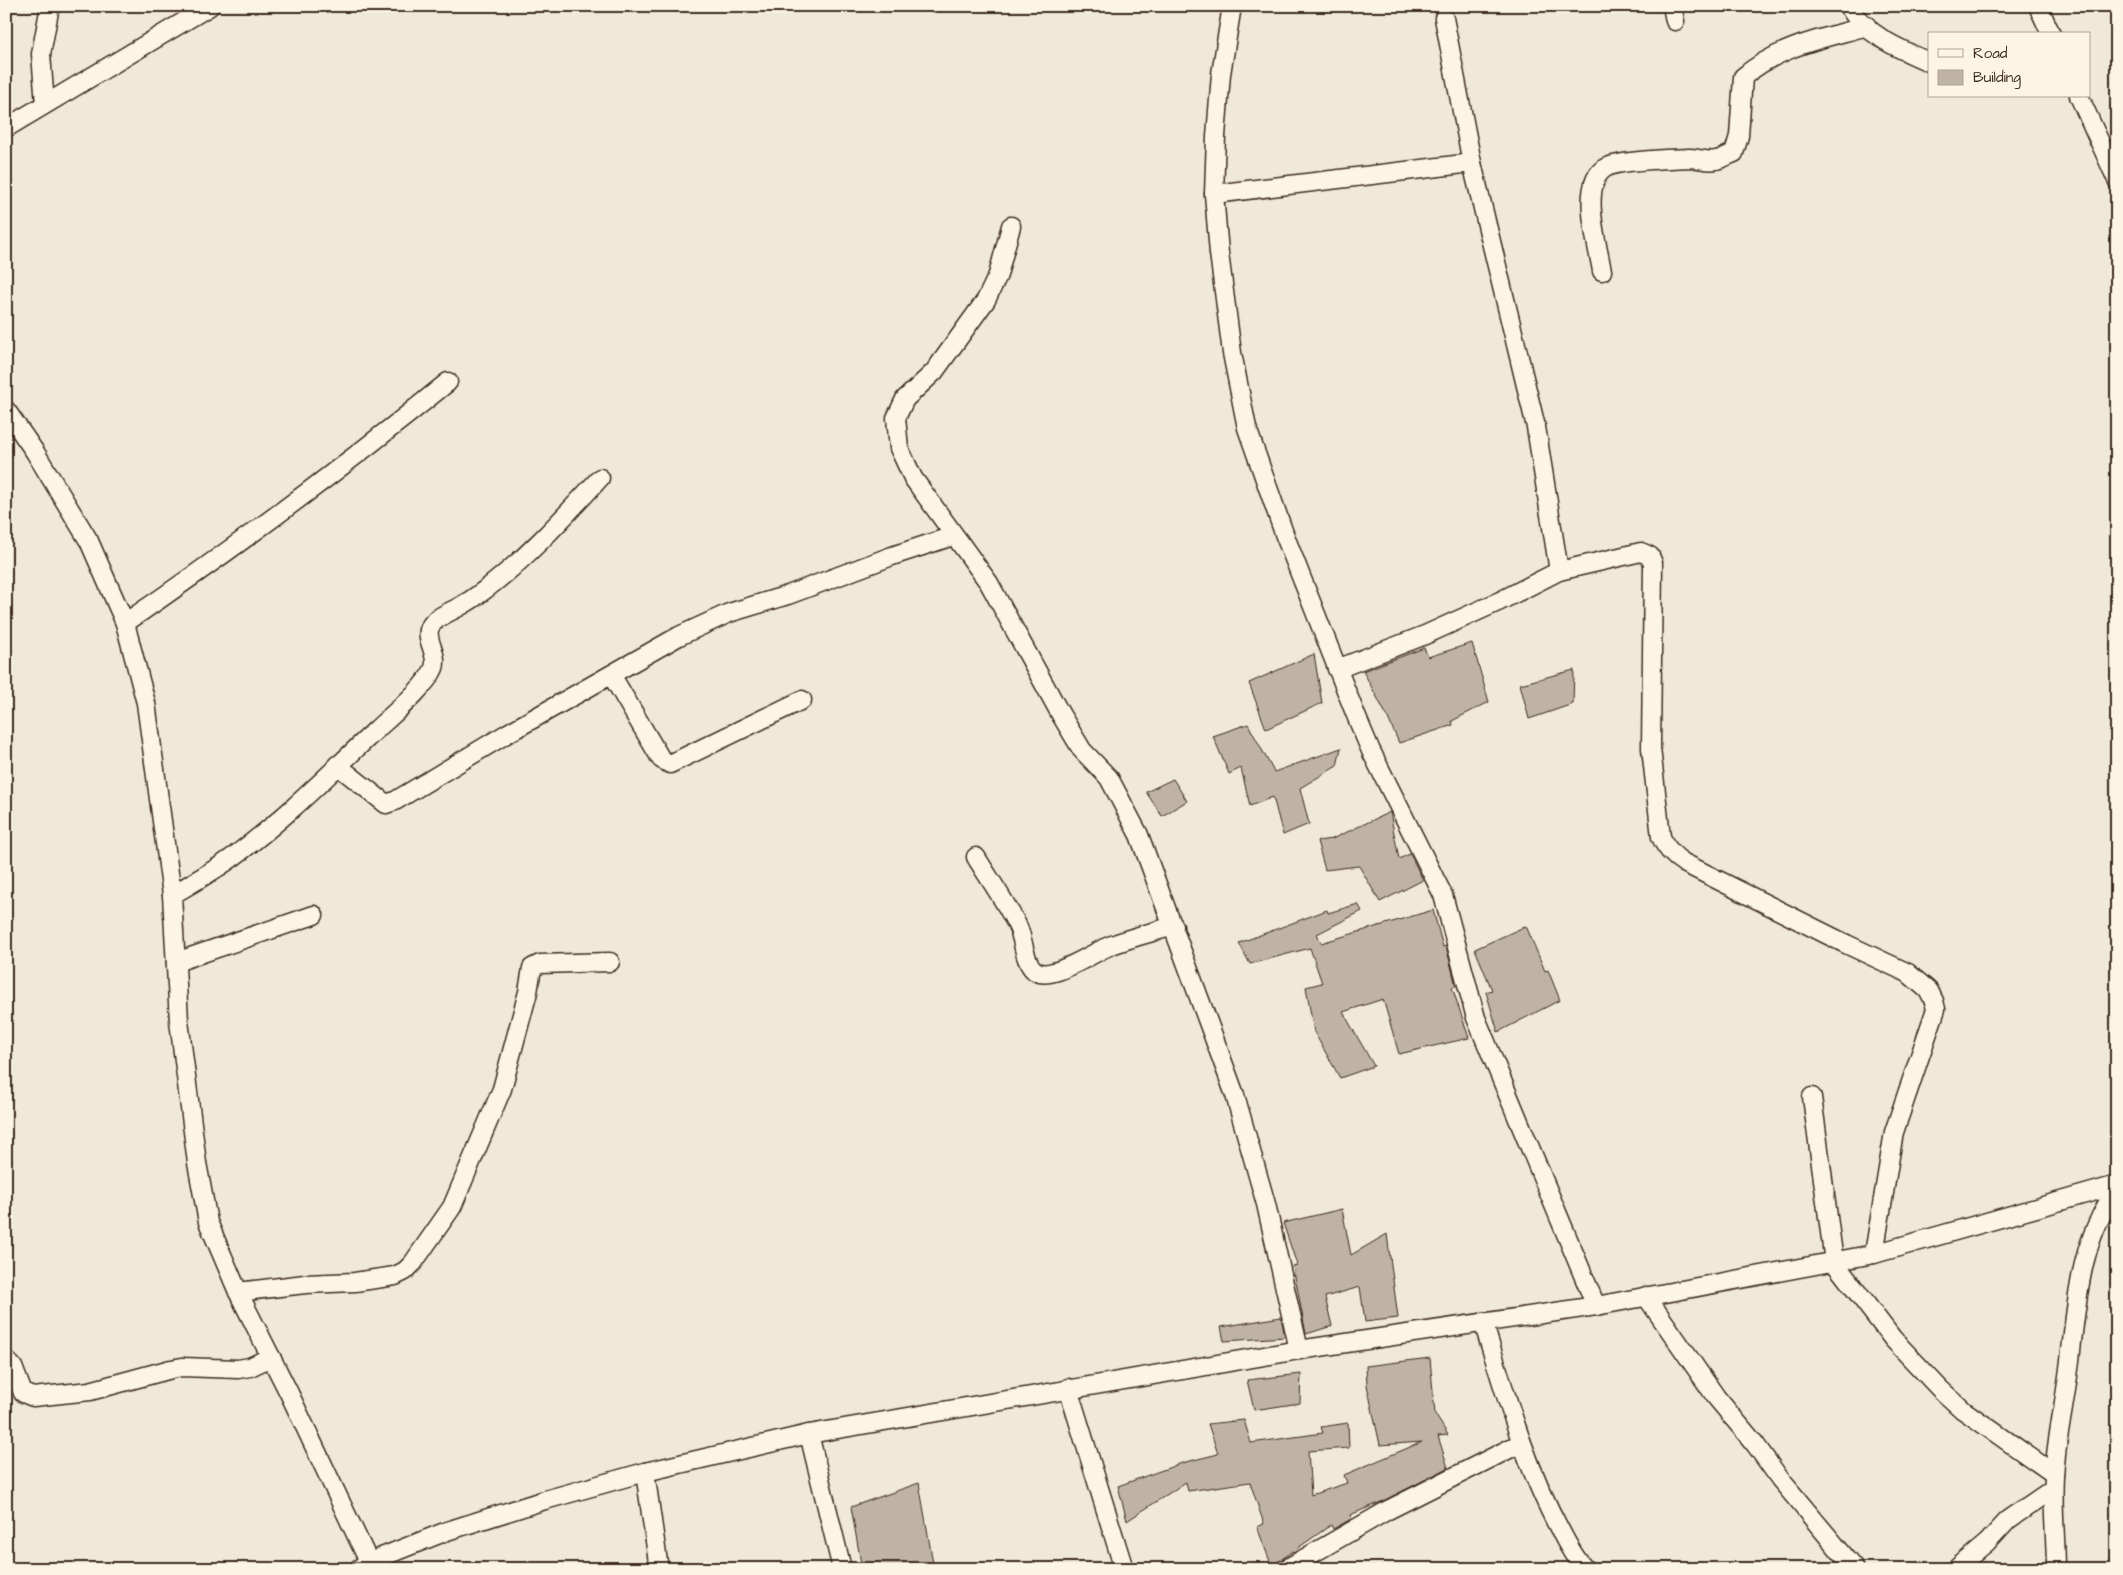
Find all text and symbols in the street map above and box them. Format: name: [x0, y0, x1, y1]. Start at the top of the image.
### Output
legend: [1928, 32, 2090, 98]
text: Road: [1973, 43, 2008, 64]
text: Building: [1973, 67, 2021, 89]

